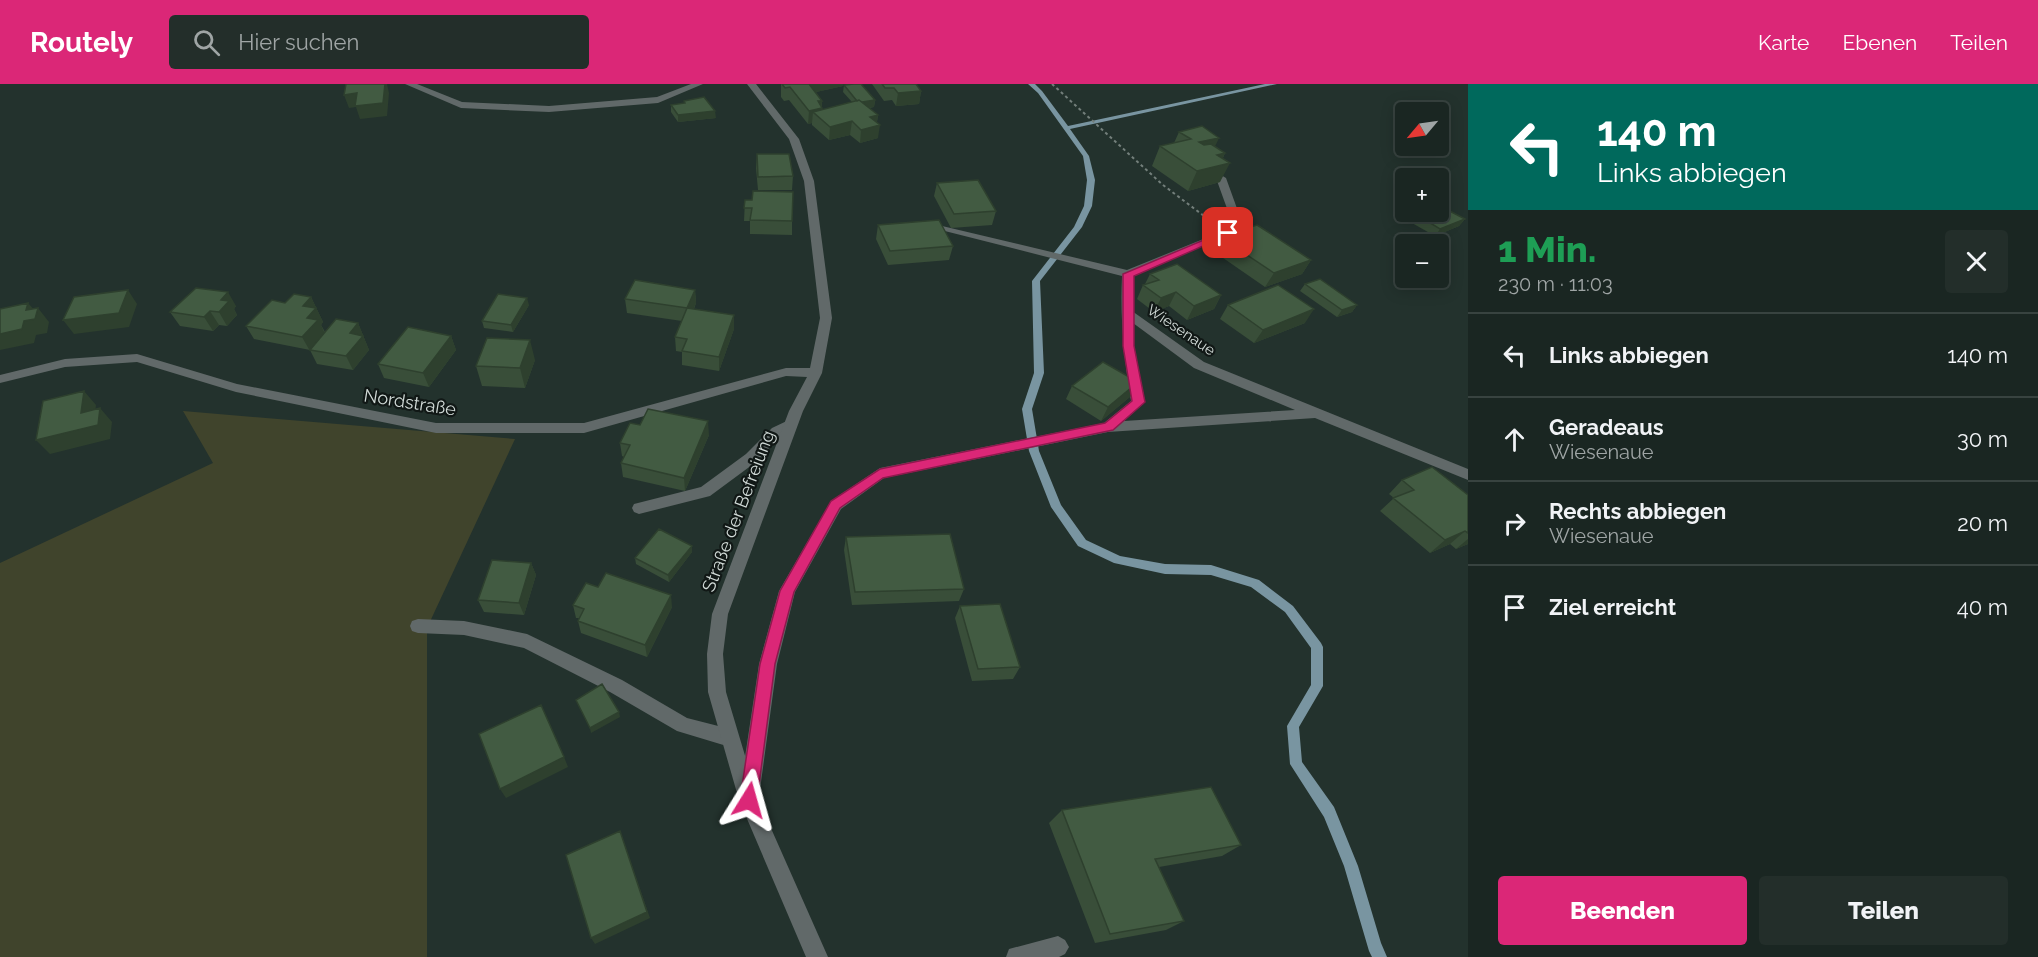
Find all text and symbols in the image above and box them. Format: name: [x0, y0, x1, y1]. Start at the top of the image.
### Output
search box: [169, 15, 589, 69]
text: Routely: [30, 26, 133, 59]
icon: search: [190, 26, 223, 59]
text: Hier suchen: [238, 29, 359, 55]
text: Karte: [1758, 30, 1809, 55]
text: Ebenen: [1842, 30, 1917, 55]
text: Teilen: [1950, 30, 2008, 55]
north arrow: [1395, 102, 1449, 156]
map controls: [1395, 102, 1449, 288]
text: 140 m: [1597, 107, 1717, 156]
icon: left: [1498, 108, 1576, 186]
text: Links abbiegen: [1597, 157, 1787, 188]
button: +: [1395, 168, 1449, 222]
pin: [1202, 207, 1253, 258]
icon: arrive: [1211, 216, 1244, 249]
text: 1 Min.: [1498, 228, 1596, 270]
button: close: [1945, 230, 2008, 293]
button: −: [1395, 234, 1449, 288]
text: 230 m · 11:03: [1498, 272, 1613, 296]
street label: Wiesenaue: [1143, 301, 1219, 360]
icon: left: [1498, 339, 1531, 372]
text: Links abbiegen: [1549, 342, 1709, 368]
text: 140 m: [1947, 342, 2008, 368]
street label: Nordstraße: [362, 384, 458, 420]
text: Geradeaus: [1549, 414, 1664, 440]
icon: ahead: [1498, 423, 1531, 456]
text: 30 m: [1957, 426, 2008, 452]
street label: Straße der Befreiung: [697, 427, 779, 595]
text: Wiesenaue: [1549, 440, 1654, 464]
text: Rechts abbiegen: [1549, 498, 1726, 524]
icon: right: [1498, 507, 1531, 540]
text: 20 m: [1957, 510, 2008, 536]
text: Wiesenaue: [1549, 524, 1654, 548]
icon: arrive: [1498, 591, 1531, 624]
text: Ziel erreicht: [1549, 594, 1676, 620]
text: 40 m: [1957, 594, 2008, 620]
position arrow: [717, 768, 781, 832]
button: Beenden: [1498, 876, 1747, 945]
button: Teilen: [1759, 876, 2008, 945]

